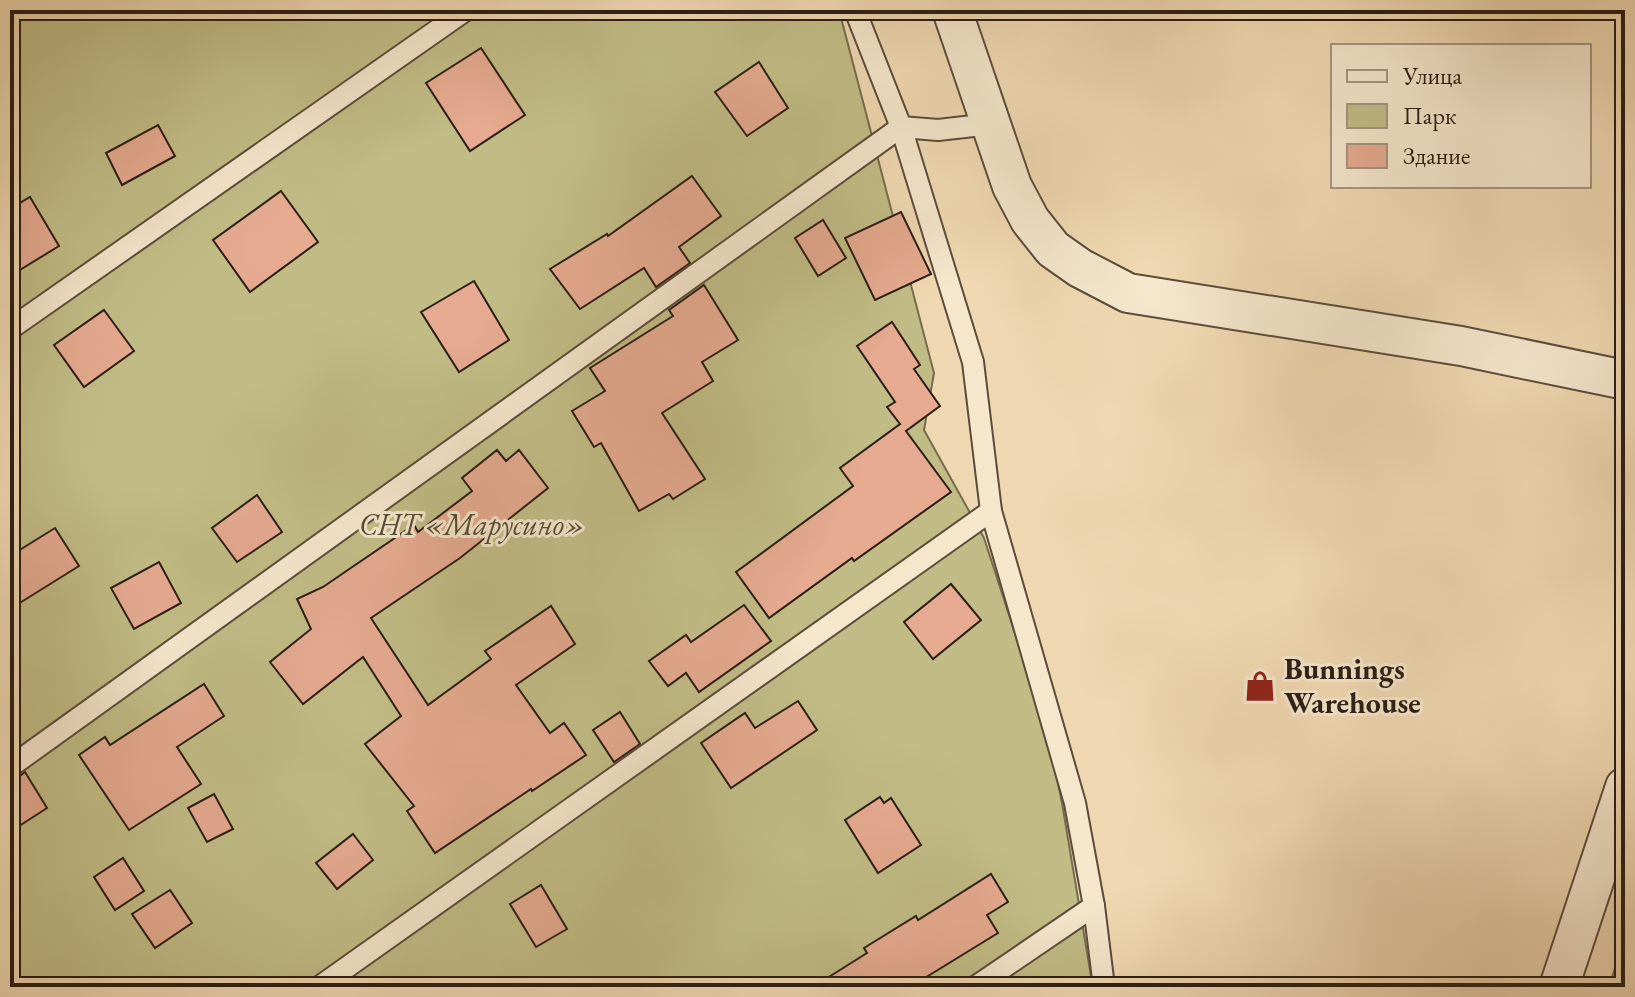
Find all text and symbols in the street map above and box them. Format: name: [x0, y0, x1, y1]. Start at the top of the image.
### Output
legend: [1331, 44, 1591, 188]
text: Улица: [1402, 60, 1462, 91]
text: Парк: [1403, 100, 1457, 131]
text: Здание: [1403, 140, 1470, 171]
park label: СНТ «Марусино»: [359, 505, 585, 544]
place label: Bunnings Warehouse: [1284, 649, 1421, 722]
shop icon: Bunnings Warehouse: [1243, 669, 1277, 703]

